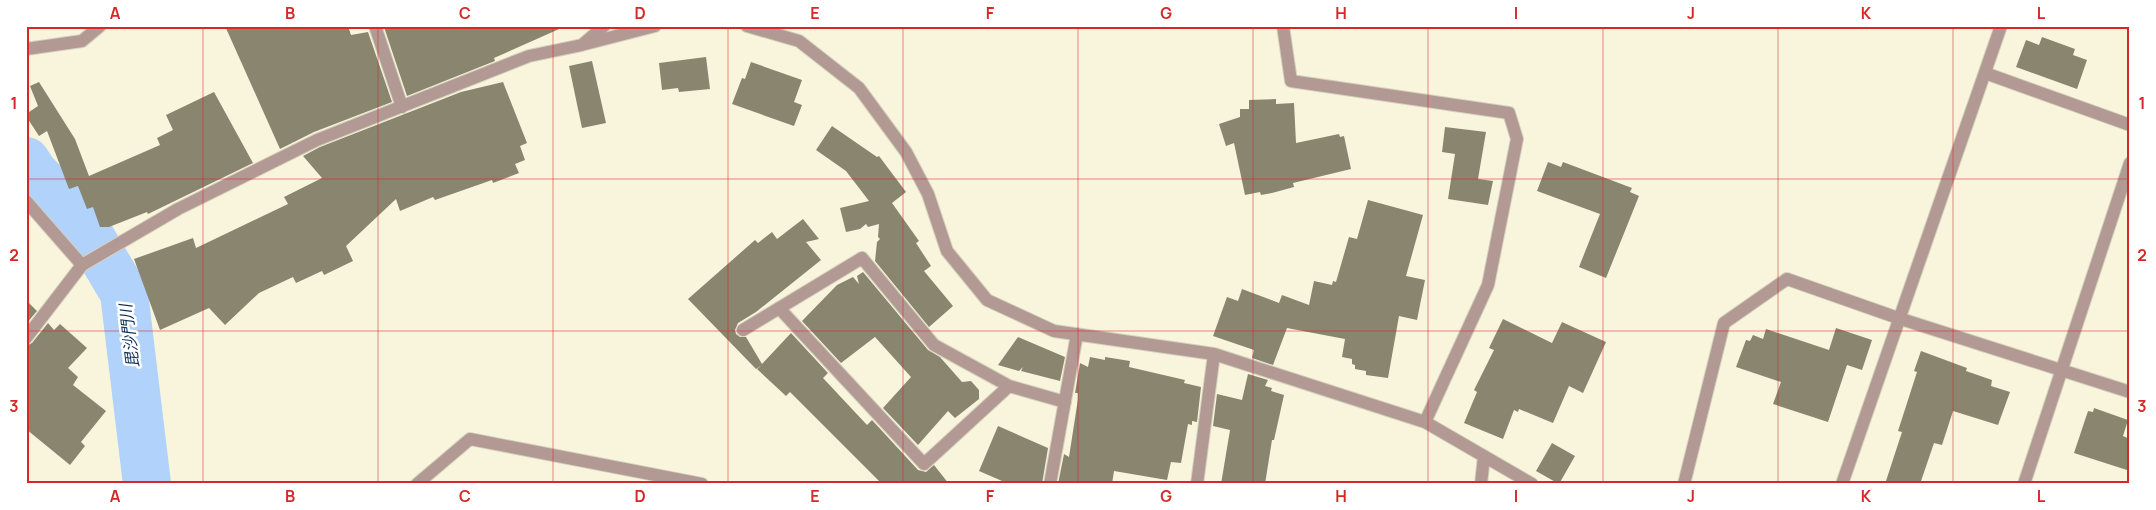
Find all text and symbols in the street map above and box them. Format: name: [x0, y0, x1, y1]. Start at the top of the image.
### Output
text: A: [110, 2, 121, 24]
text: B: [285, 2, 295, 24]
text: C: [459, 2, 471, 24]
text: D: [634, 2, 646, 24]
text: E: [810, 2, 820, 24]
text: F: [986, 2, 995, 24]
text: G: [1160, 2, 1172, 24]
text: H: [1335, 2, 1347, 24]
text: I: [1514, 2, 1518, 24]
text: J: [1687, 2, 1695, 24]
text: K: [1861, 2, 1872, 24]
text: L: [2037, 2, 2046, 24]
text: 1: [10, 92, 18, 114]
text: 1: [2138, 92, 2146, 114]
text: 2: [9, 244, 19, 266]
text: 2: [2137, 244, 2147, 266]
water label: 毘沙門川: [114, 301, 144, 369]
text: 3: [9, 395, 19, 417]
text: 3: [2137, 395, 2147, 417]
text: A: [110, 485, 121, 507]
text: B: [285, 485, 295, 507]
text: C: [459, 485, 471, 507]
text: D: [634, 485, 646, 507]
text: E: [810, 485, 820, 507]
text: F: [986, 485, 995, 507]
text: G: [1160, 485, 1172, 507]
text: H: [1335, 485, 1347, 507]
text: I: [1514, 485, 1518, 507]
text: J: [1687, 485, 1695, 507]
text: K: [1861, 485, 1872, 507]
text: L: [2037, 485, 2046, 507]

